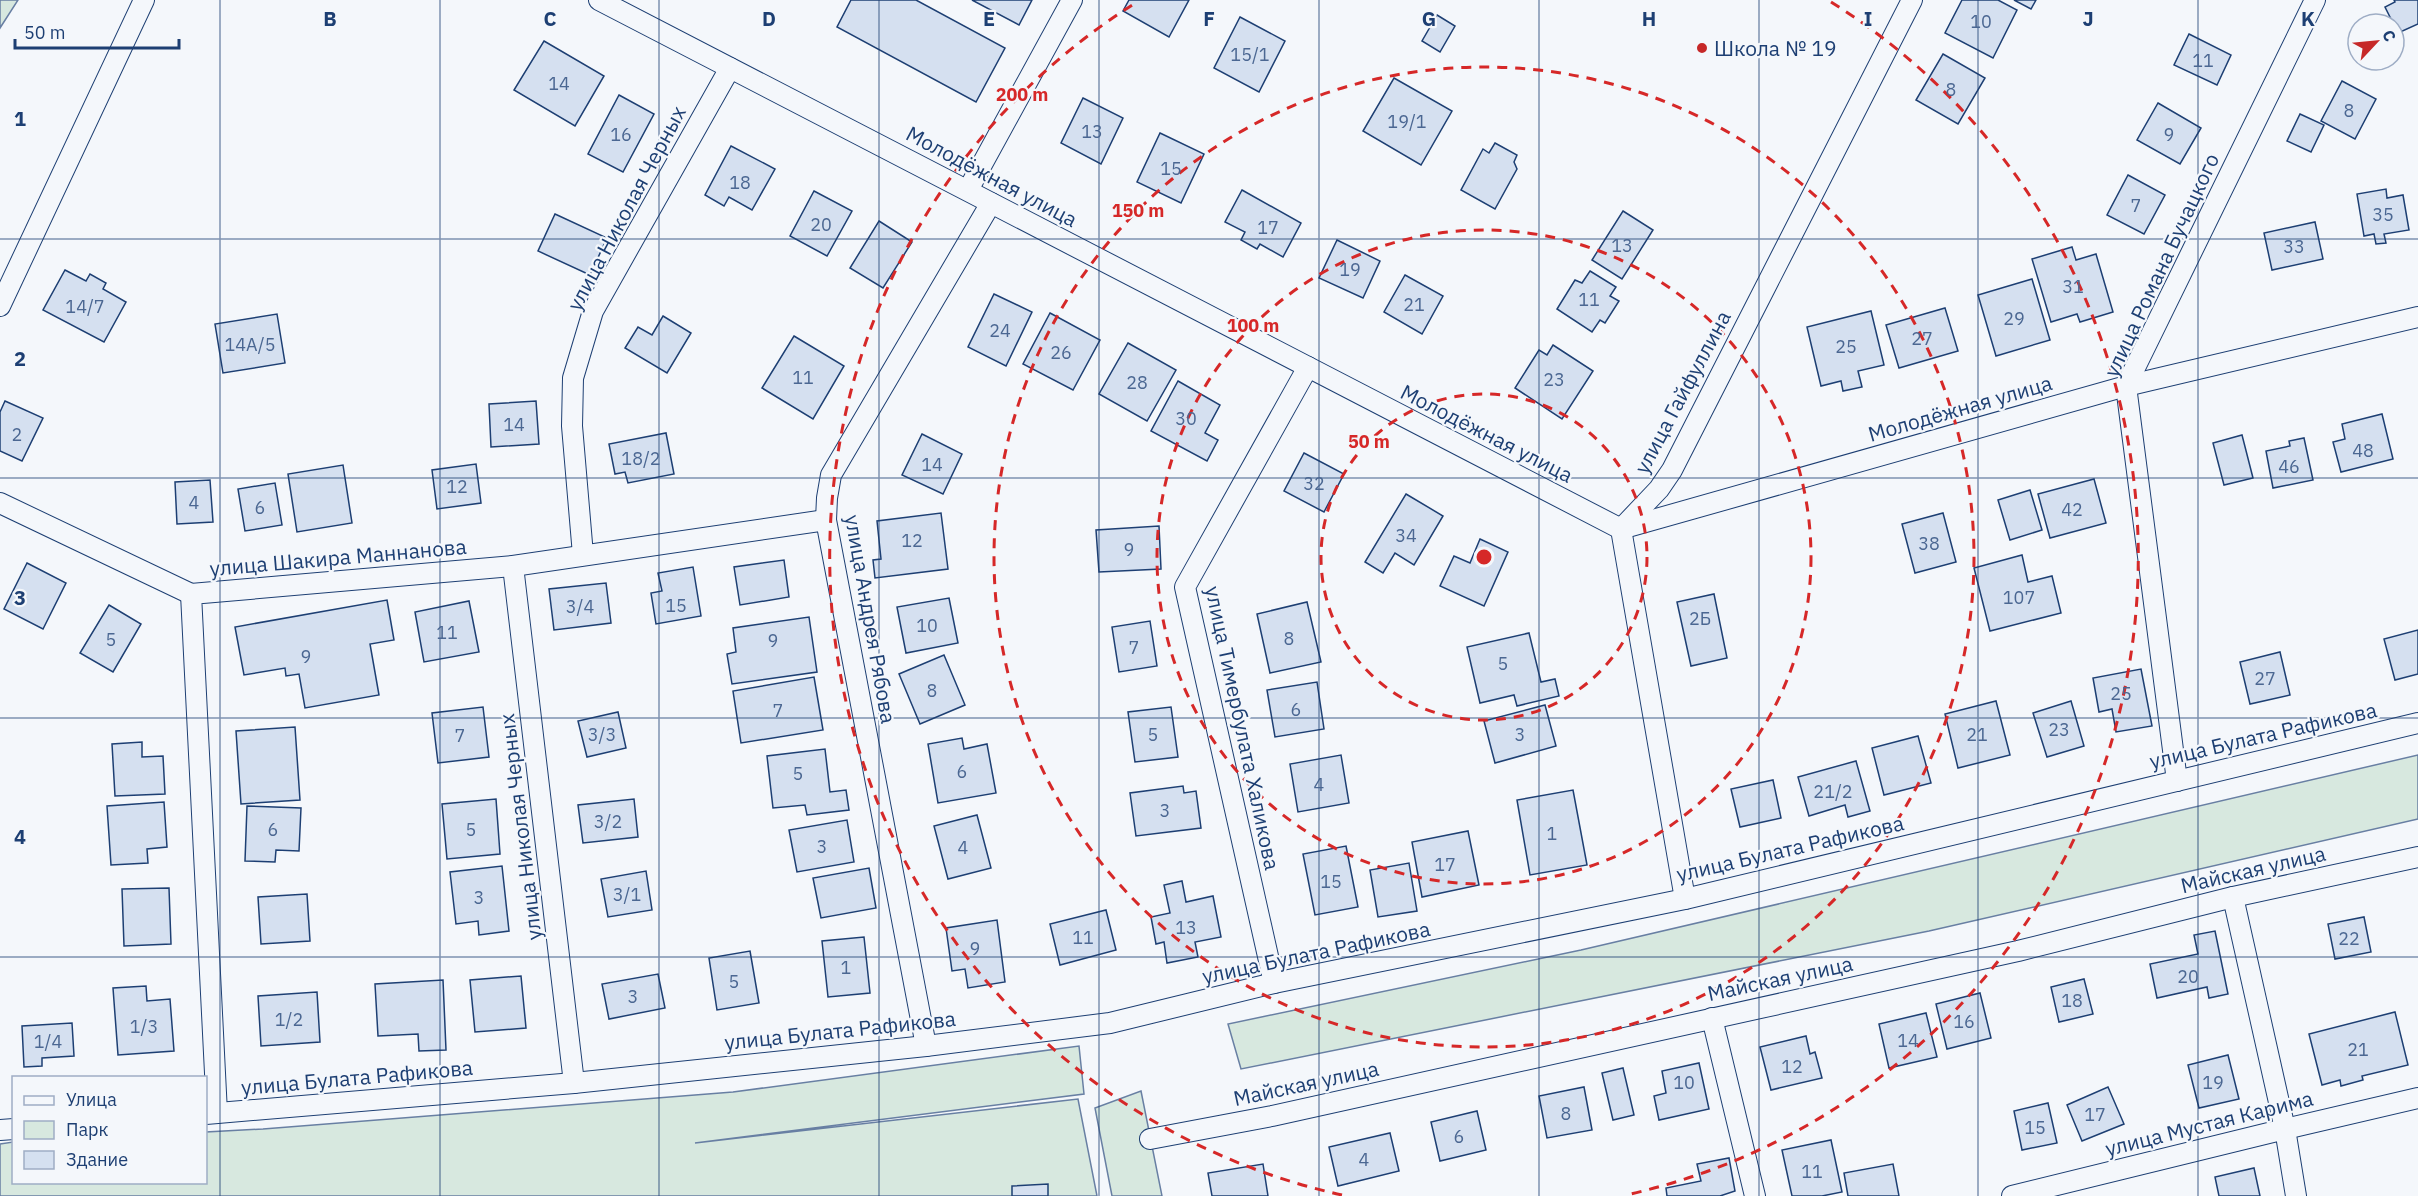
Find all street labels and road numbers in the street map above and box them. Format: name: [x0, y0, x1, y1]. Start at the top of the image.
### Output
street label: улица Николая Черных: [560, 100, 692, 315]
street label: Молодёжная улица: [901, 119, 1083, 233]
street label: улица Романа Бучацкого: [2097, 149, 2225, 381]
street label: улица Гайфуллина: [1627, 306, 1737, 478]
street label: Молодёжная улица: [1865, 368, 2055, 448]
street label: Молодёжная улица: [1396, 377, 1578, 489]
street label: улица Андрея Рябова: [839, 512, 903, 726]
street label: улица Шакира Маннанова: [208, 532, 468, 582]
street label: улица Тимербулата Халикова: [1199, 584, 1287, 872]
street label: улица Булата Рафикова: [2147, 695, 2379, 775]
street label: улица Николая Черных: [492, 712, 548, 942]
street label: улица Булата Рафикова: [1674, 808, 1906, 888]
street label: Майская улица: [2178, 839, 2328, 899]
street label: улица Булата Рафикова: [1199, 914, 1433, 990]
street label: Майская улица: [1705, 949, 1855, 1007]
street label: улица Булата Рафикова: [723, 1004, 957, 1056]
street label: улица Булата Рафикова: [240, 1053, 474, 1101]
street label: Майская улица: [1231, 1054, 1381, 1112]
street label: улица Мустая Карима: [2102, 1084, 2316, 1162]

